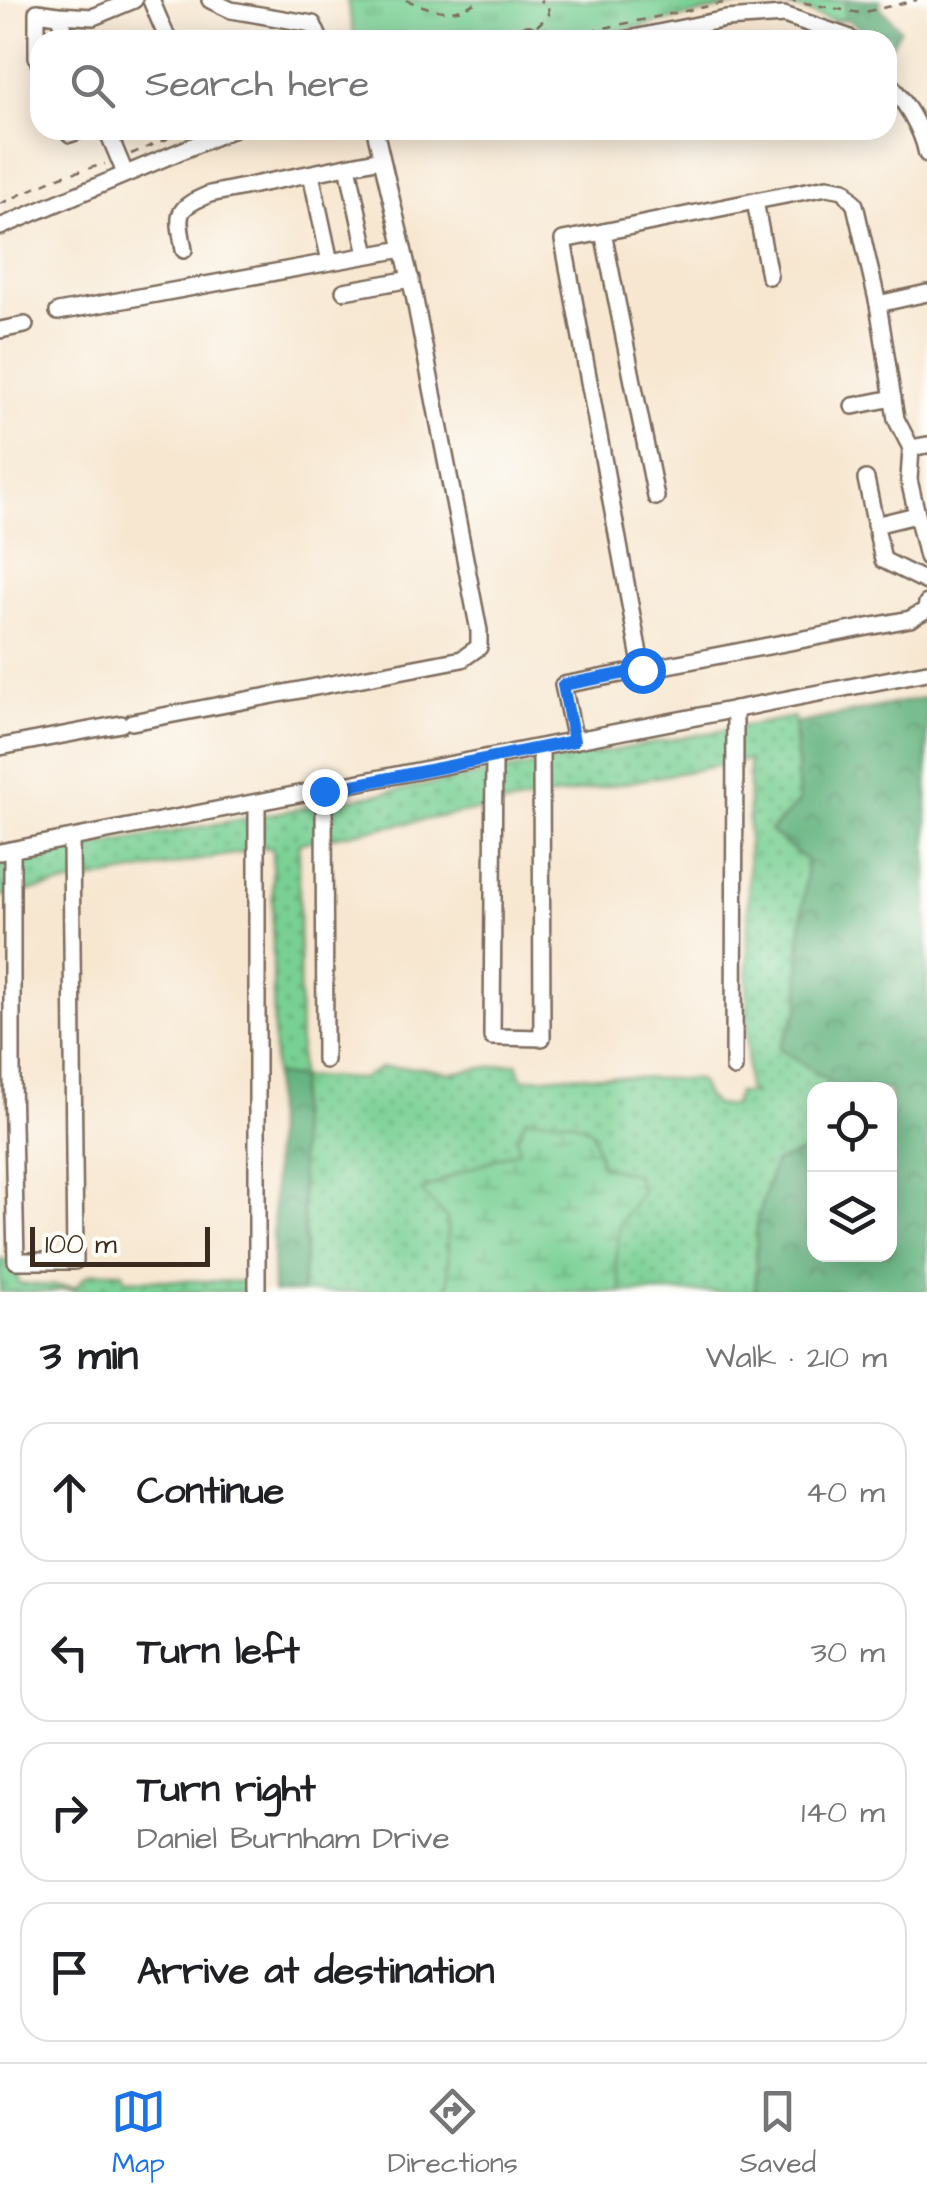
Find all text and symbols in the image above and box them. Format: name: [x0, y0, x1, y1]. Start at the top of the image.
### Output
search box: [30, 30, 897, 140]
icon: search: [65, 58, 120, 113]
text: Search here: [145, 59, 369, 111]
route start: [620, 648, 666, 694]
route end: [302, 769, 348, 815]
map controls: [807, 1082, 897, 1262]
button: locate: [807, 1082, 897, 1172]
button: layers: [807, 1172, 897, 1262]
scale bar: [30, 1222, 210, 1266]
text: 100 m: [45, 1225, 117, 1264]
text: 3 min: [40, 1328, 138, 1386]
text: Walk · 210 m: [706, 1335, 887, 1380]
icon: ahead: [42, 1465, 97, 1520]
text: Continue: [137, 1466, 284, 1518]
text: 40 m: [805, 1470, 885, 1515]
icon: left: [42, 1625, 97, 1680]
text: Turn left: [137, 1626, 300, 1678]
text: 30 m: [811, 1630, 885, 1675]
text: Turn right: [137, 1764, 316, 1816]
icon: right: [42, 1785, 97, 1840]
text: 140 m: [801, 1790, 885, 1835]
text: Daniel Burnham Drive: [137, 1816, 450, 1861]
icon: arrive: [42, 1945, 97, 2000]
text: Arrive at destination: [137, 1946, 494, 1998]
tab: Map: [111, 2084, 166, 2183]
tab: Directions: [388, 2084, 518, 2183]
tab: Saved: [740, 2084, 816, 2183]

